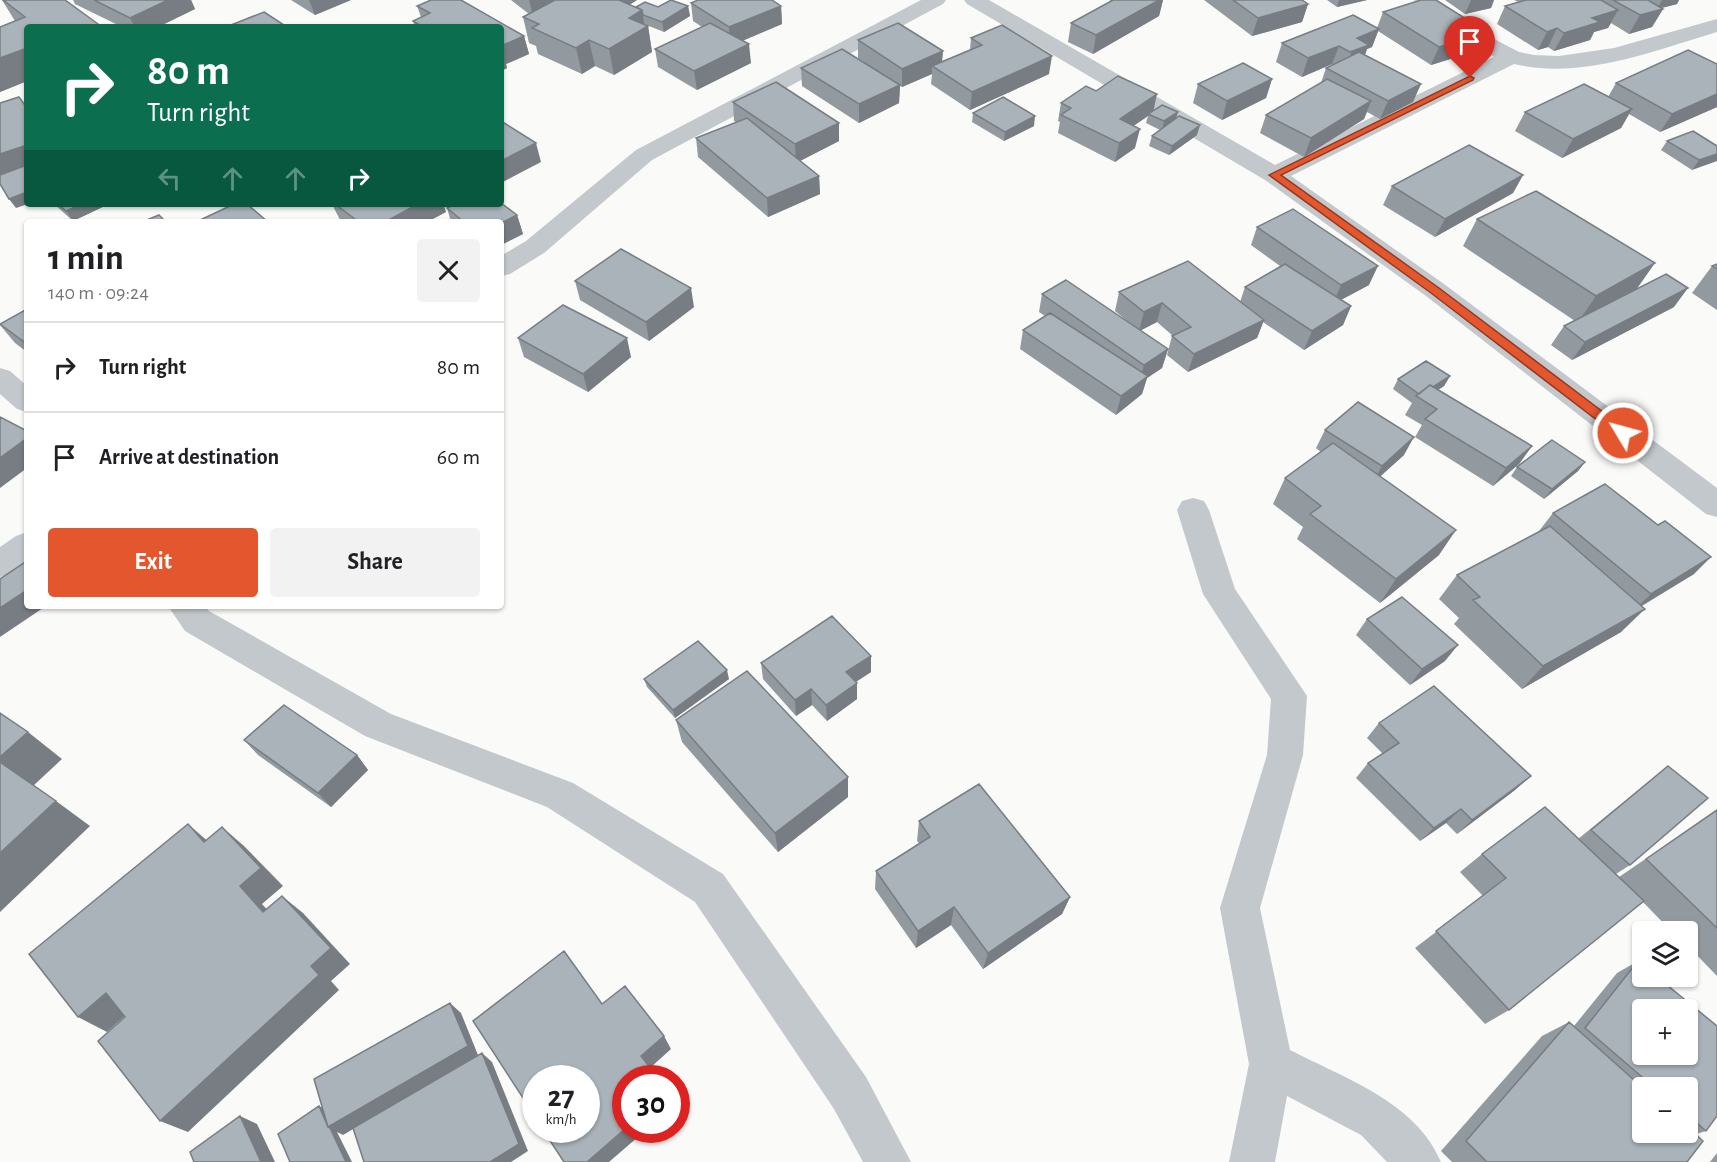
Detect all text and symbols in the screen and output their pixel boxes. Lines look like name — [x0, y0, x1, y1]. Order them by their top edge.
pin — [1444, 16, 1495, 78]
icon: arrive — [1453, 25, 1486, 58]
icon: right — [48, 48, 126, 126]
text: 80 m — [147, 50, 230, 92]
text: Turn right — [147, 99, 250, 126]
icon: left — [153, 162, 186, 195]
icon: ahead — [216, 162, 249, 195]
icon: ahead — [279, 162, 312, 195]
icon: right — [342, 162, 375, 195]
button: close — [417, 239, 480, 302]
text: 1 min — [48, 240, 124, 276]
text: 140 m · 09:24 — [48, 283, 149, 303]
icon: right — [48, 351, 81, 384]
text: Turn right — [99, 356, 186, 378]
text: 80 m — [437, 356, 480, 378]
position arrow — [1591, 401, 1655, 465]
icon: arrive — [48, 441, 81, 474]
text: Arrive at destination — [99, 446, 279, 468]
text: 60 m — [437, 446, 480, 468]
button: Exit — [48, 528, 258, 597]
button: Share — [270, 528, 480, 597]
map controls — [1632, 921, 1698, 1143]
button: layers — [1632, 921, 1698, 987]
button: + — [1632, 999, 1698, 1065]
speed limit sign: 30 — [612, 1065, 690, 1143]
button: − — [1632, 1077, 1698, 1143]
text: 27 — [547, 1082, 575, 1112]
text: km/h — [546, 1112, 576, 1127]

